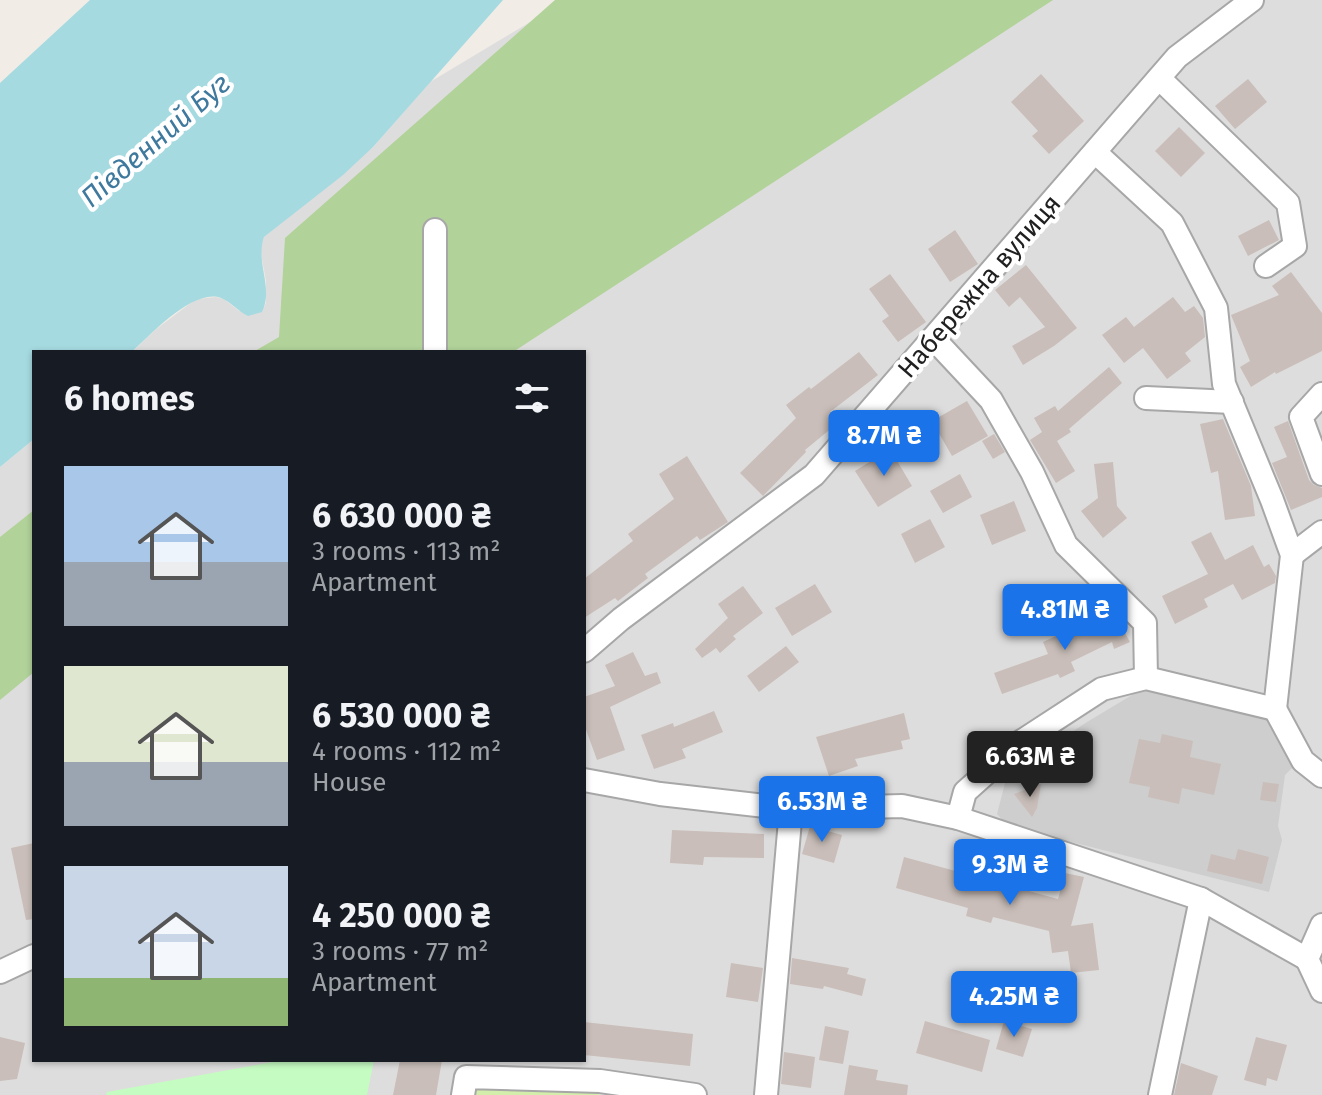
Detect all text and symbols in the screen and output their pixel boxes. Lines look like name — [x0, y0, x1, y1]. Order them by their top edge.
water label: Південний Буг — [74, 67, 237, 214]
street label: Набережна вулиця — [891, 188, 1067, 384]
icon: filters — [510, 376, 554, 420]
text: 6 homes — [64, 378, 195, 419]
pin: 8.7M ₴ — [819, 410, 949, 478]
text: 8.7M ₴ — [846, 420, 922, 451]
text: 6 630 000 ₴ — [312, 495, 491, 536]
icon: home — [128, 498, 224, 594]
text: 3 rooms · 113 m² — [312, 536, 501, 567]
text: Apartment — [312, 567, 437, 598]
pin: 4.81M ₴ — [991, 584, 1139, 652]
text: 4.81M ₴ — [1021, 594, 1109, 625]
text: 6 530 000 ₴ — [312, 695, 490, 736]
icon: home — [128, 698, 224, 794]
pin: 6.63M ₴ — [956, 731, 1104, 799]
text: 4 rooms · 112 m² — [312, 736, 501, 767]
text: 6.63M ₴ — [985, 741, 1075, 772]
text: House — [312, 767, 386, 798]
pin: 6.53M ₴ — [748, 776, 896, 844]
text: 6.53M ₴ — [777, 786, 867, 817]
pin: 9.3M ₴ — [945, 839, 1075, 907]
text: 9.3M ₴ — [972, 849, 1048, 880]
text: 4 250 000 ₴ — [312, 895, 490, 936]
icon: home — [128, 898, 224, 994]
text: 3 rooms · 77 m² — [312, 936, 488, 967]
text: Apartment — [312, 967, 437, 998]
pin: 4.25M ₴ — [940, 971, 1088, 1039]
text: 4.25M ₴ — [969, 981, 1059, 1012]

